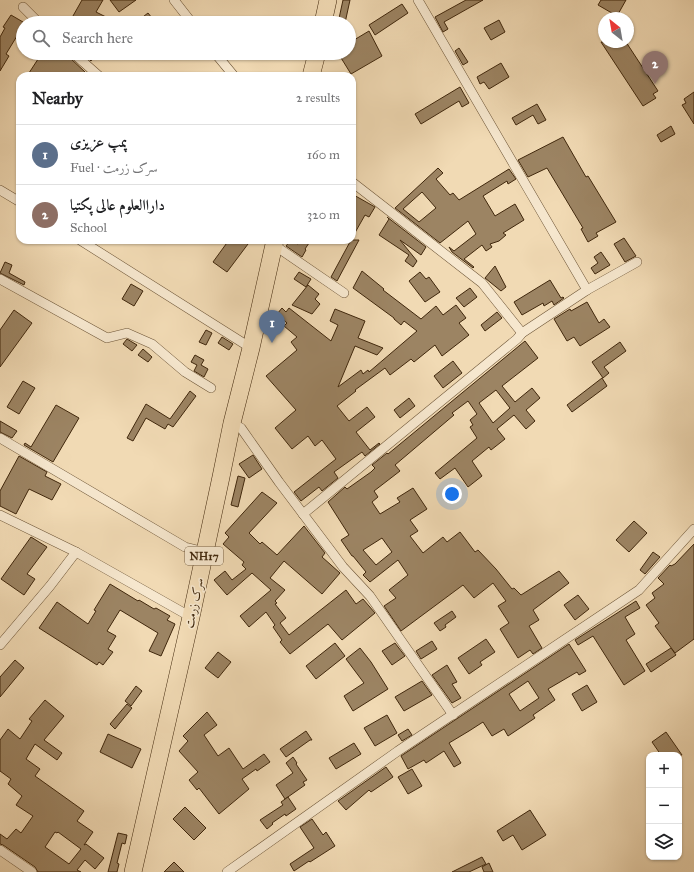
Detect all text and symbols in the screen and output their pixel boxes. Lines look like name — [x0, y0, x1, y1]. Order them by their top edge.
north arrow — [598, 12, 634, 48]
search box — [16, 16, 356, 60]
icon: search — [30, 27, 52, 49]
text: Search here — [62, 29, 133, 47]
pin: 2 — [642, 51, 668, 84]
text: Nearby — [32, 88, 83, 109]
text: 2 results — [296, 90, 340, 106]
text: پمپ عزیزی — [70, 133, 127, 151]
text: 1 — [42, 147, 48, 163]
text: 160 m — [307, 147, 340, 163]
text: Fuel · سرک زرمت — [70, 160, 158, 176]
text: داراالعلوم عالی پکتیا — [70, 196, 165, 214]
text: 2 — [42, 207, 48, 223]
text: 320 m — [307, 207, 340, 223]
text: School — [70, 220, 107, 236]
pin: 1 — [259, 310, 285, 343]
your location — [442, 484, 462, 504]
road number: NH17 — [185, 547, 223, 565]
street label: سرک زرمت — [182, 577, 207, 630]
map controls — [646, 752, 682, 860]
button: + — [646, 752, 682, 788]
button: − — [646, 788, 682, 824]
button: layers — [646, 824, 682, 860]

